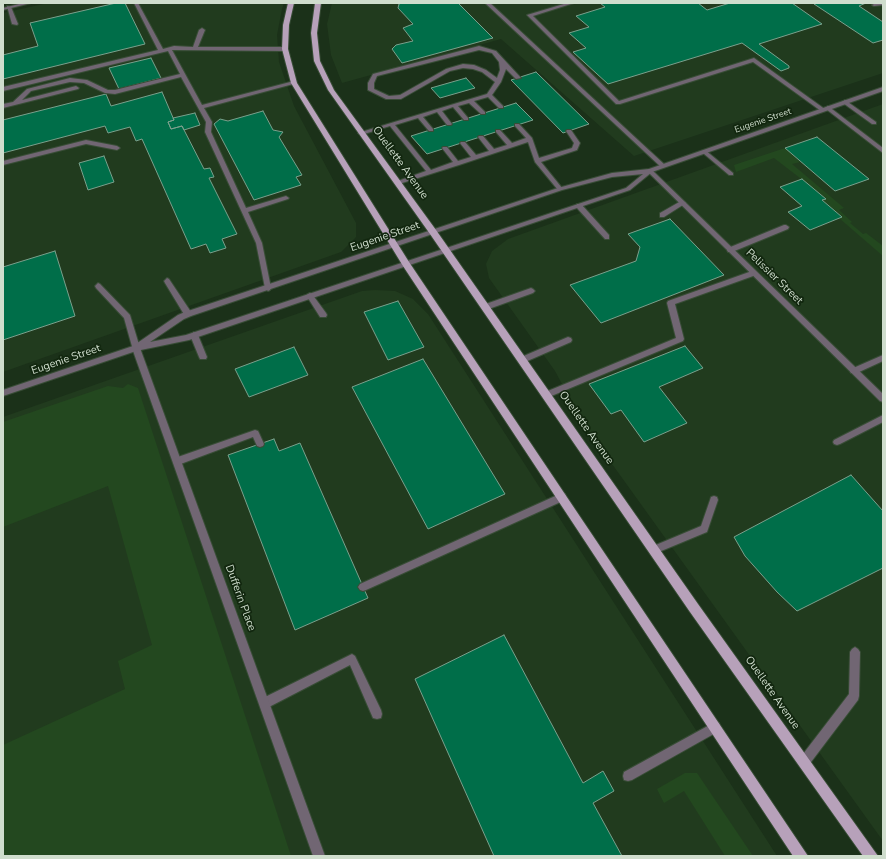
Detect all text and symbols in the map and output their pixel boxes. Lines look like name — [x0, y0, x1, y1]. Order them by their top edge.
street label: Eugenie Street — [733, 106, 793, 136]
street label: Ouellette Avenue — [369, 124, 431, 202]
street label: Eugenie Street — [349, 219, 421, 255]
street label: Pelissier Street — [743, 247, 805, 307]
street label: Eugenie Street — [30, 342, 102, 378]
street label: Ouellette Avenue — [556, 389, 616, 467]
street label: Dufferin Place — [222, 563, 258, 633]
street label: Ouellette Avenue — [742, 654, 802, 732]

